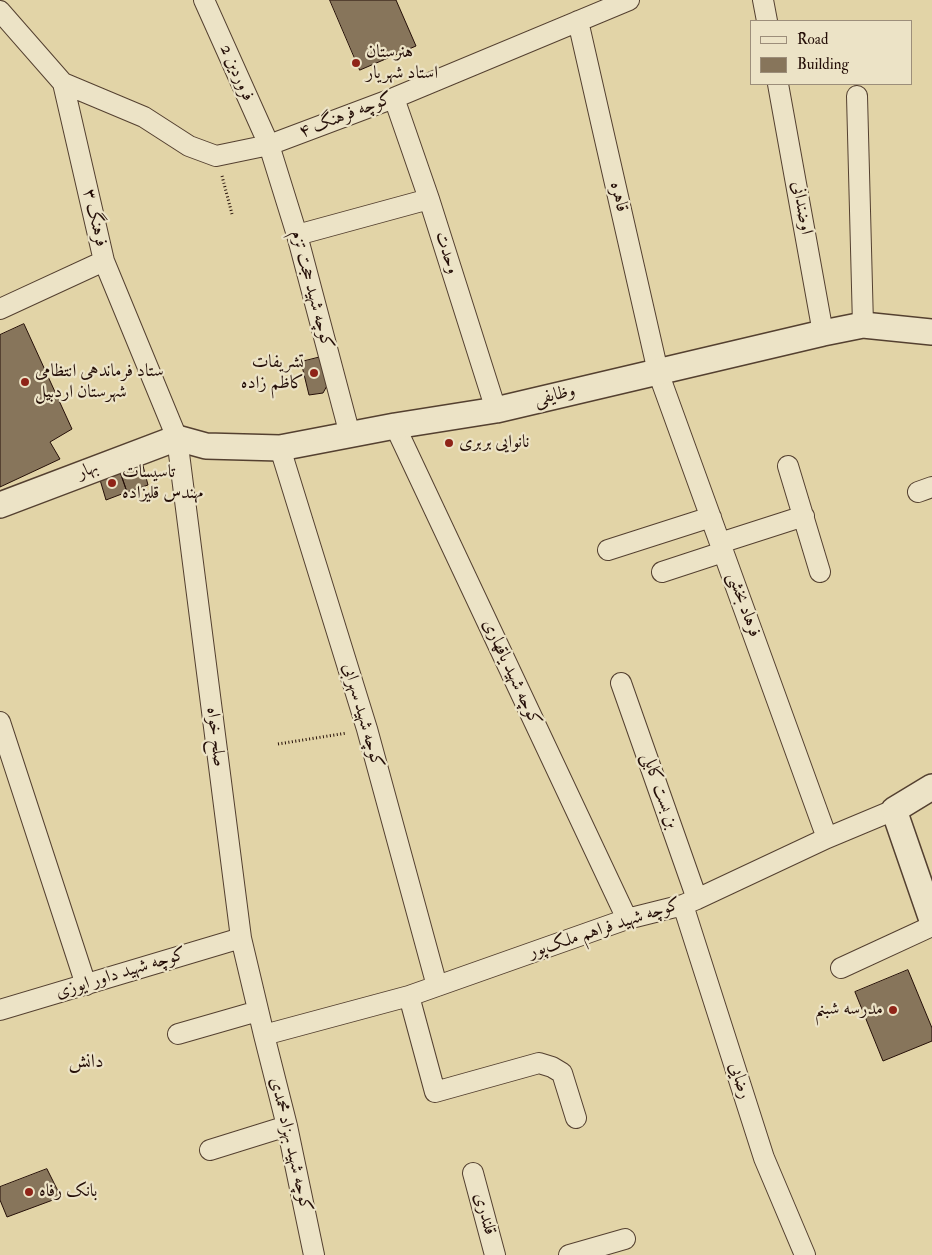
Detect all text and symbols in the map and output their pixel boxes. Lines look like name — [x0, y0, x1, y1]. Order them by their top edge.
legend — [750, 20, 912, 85]
text: Road — [797, 30, 828, 49]
street label: فروردین 2 — [214, 41, 258, 105]
place label: هنرستان استاد شهریار — [366, 42, 438, 84]
text: Building — [797, 55, 849, 74]
marker: هنرستان استاد شهریار — [350, 57, 362, 69]
street label: کوچه فرهنگ ۴ — [296, 88, 396, 144]
street label: قاهره — [604, 180, 632, 214]
street label: اوضندانی — [786, 180, 816, 236]
street label: فرهنگ ۳ — [77, 187, 111, 249]
street label: کوچه شهید حجت تزم — [285, 228, 337, 352]
street label: وحدت — [429, 229, 463, 277]
place label: تشریفات کاظم زاده — [241, 352, 304, 394]
place label: ستاد فرماندهی انتظامی شهرستان اردبیل — [35, 361, 164, 404]
marker: تشریفات کاظم زاده — [308, 367, 320, 379]
marker: ستاد فرماندهی انتظامی شهرستان اردبیل — [19, 376, 31, 388]
street label: وظایفی — [533, 381, 577, 411]
place label: نانوایی بربری — [459, 432, 529, 454]
marker: نانوایی بربری — [443, 437, 455, 449]
street label: بهار — [74, 457, 102, 485]
place label: تاسیسات مهندس قلیزاده — [122, 462, 203, 504]
marker: تاسیسات مهندس قلیزاده — [106, 477, 118, 489]
street label: فرهاد بخشی — [721, 570, 765, 640]
street label: کوچه شهید یاقهاری — [477, 616, 545, 730]
street label: کوچه شهید سهرابی — [337, 661, 387, 771]
street label: صلح خواه — [201, 706, 229, 768]
street label: بن بست کابلی — [636, 750, 682, 832]
street label: کوچه شهید فراهم ملک‌پور — [526, 894, 684, 964]
street label: کوچه شهید داور ایوزی — [53, 944, 189, 1004]
place label: مدرسه شبنم — [815, 999, 883, 1021]
marker: مدرسه شبنم — [887, 1004, 899, 1016]
district label: دانش — [68, 1052, 104, 1074]
street label: رضایی — [723, 1060, 755, 1102]
street label: کوچه شهید بهزاد محمدی — [264, 1076, 316, 1214]
place label: بانک رفاه — [39, 1181, 97, 1203]
marker: بانک رفاه — [23, 1186, 35, 1198]
street label: قلندری — [468, 1191, 500, 1237]

